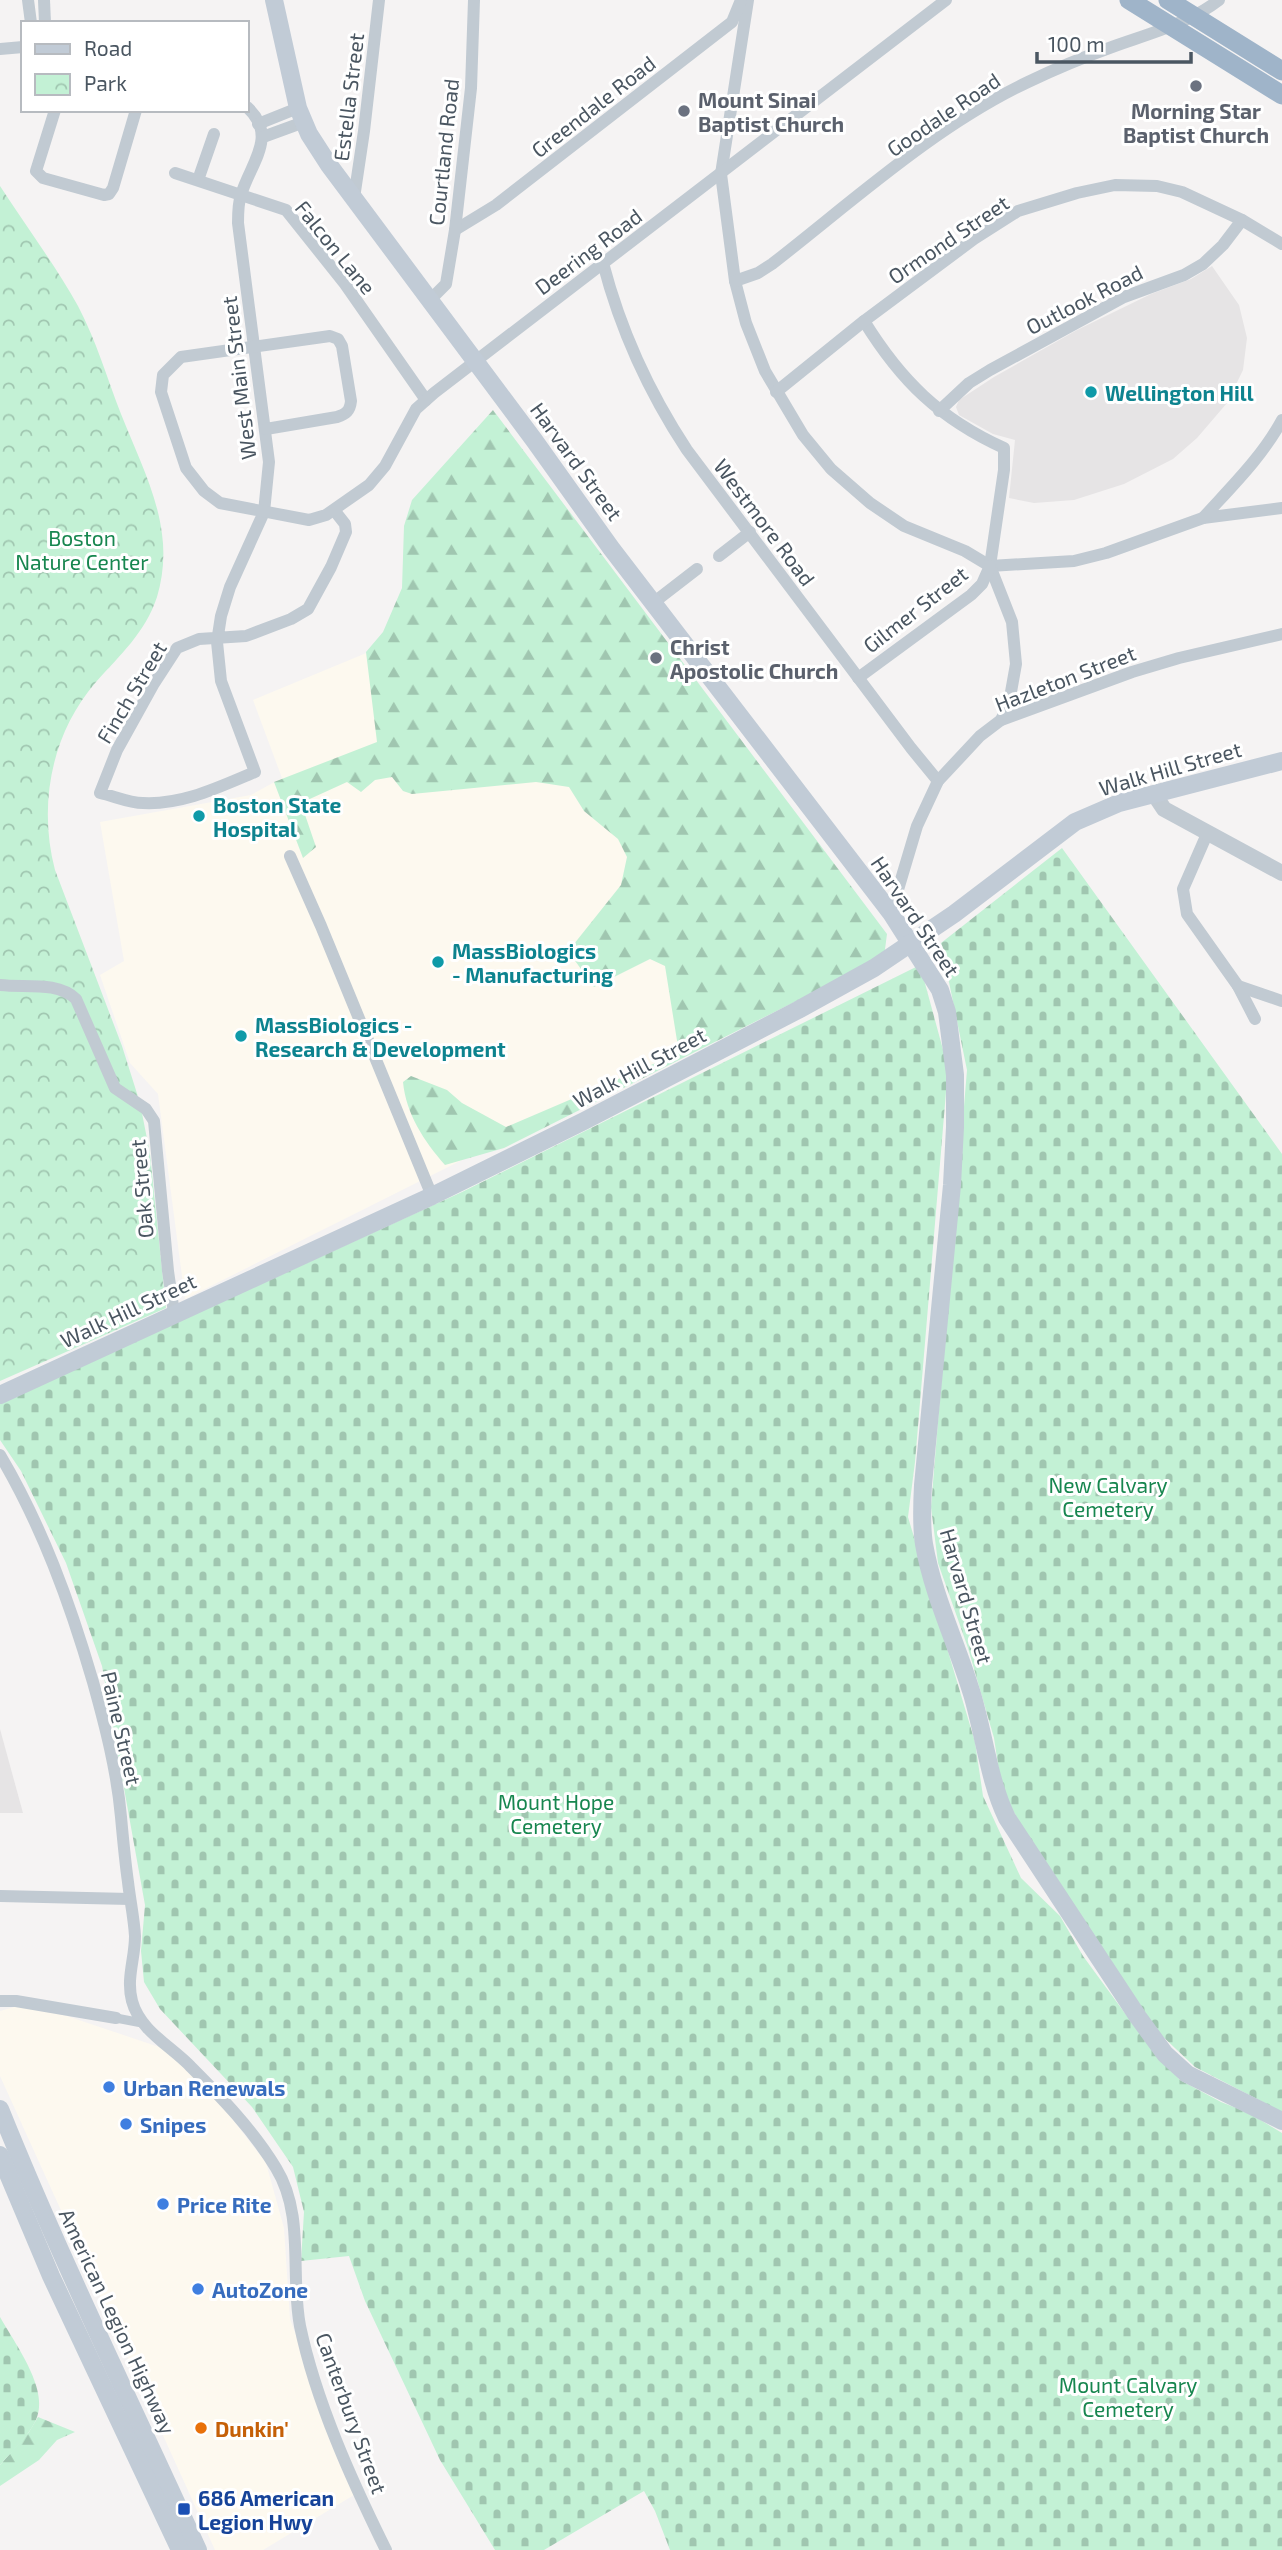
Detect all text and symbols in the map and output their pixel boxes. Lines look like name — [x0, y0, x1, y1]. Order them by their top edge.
legend — [21, 21, 248, 112]
scale bar — [1037, 21, 1191, 65]
text: 100 m — [1048, 31, 1105, 56]
street label: Estella Street — [328, 32, 368, 162]
text: Road — [84, 35, 132, 60]
street label: Greendale Road — [526, 50, 660, 162]
street label: Goodale Road — [882, 67, 1004, 161]
text: Park — [84, 70, 127, 95]
street label: Courtland Road — [423, 77, 463, 227]
marker: Morning Star Baptist Church — [1188, 78, 1204, 94]
place label: Mount Sinai Baptist Church — [698, 87, 844, 136]
place label: Morning Star Baptist Church — [1123, 98, 1269, 147]
marker: Mount Sinai Baptist Church — [676, 103, 692, 119]
street label: Ormond Street — [883, 189, 1013, 289]
street label: Falcon Lane — [291, 195, 381, 299]
street label: Deering Road — [530, 203, 646, 299]
street label: Outlook Road — [1021, 259, 1147, 339]
street label: West Main Street — [216, 295, 260, 461]
place label: Wellington Hill — [1105, 380, 1254, 405]
marker: Wellington Hill — [1083, 384, 1099, 400]
street label: Harvard Street — [526, 397, 628, 525]
street label: Westmore Road — [709, 454, 821, 590]
park label: Boston Nature Center — [15, 525, 149, 574]
street label: Gilmer Street — [858, 561, 972, 657]
place label: Christ Apostolic Church — [670, 634, 838, 683]
street label: Finch Street — [91, 637, 171, 747]
street label: Hazleton Street — [991, 640, 1139, 716]
marker: Christ Apostolic Church — [648, 650, 664, 666]
street label: Walk Hill Street — [1096, 736, 1244, 800]
place label: Boston State Hospital — [213, 792, 342, 841]
marker: Boston State Hospital — [191, 808, 207, 824]
street label: Harvard Street — [867, 851, 965, 981]
place label: MassBiologics - Manufacturing — [452, 938, 613, 987]
marker: MassBiologics - Manufacturing — [430, 954, 446, 970]
place label: MassBiologics - Research & Development — [255, 1012, 506, 1061]
street label: Walk Hill Street — [568, 1022, 710, 1112]
marker: MassBiologics - Research & Development — [233, 1028, 249, 1044]
street label: Oak Street — [124, 1139, 158, 1239]
street label: Walk Hill Street — [56, 1268, 200, 1352]
park label: New Calvary Cemetery — [1048, 1472, 1168, 1521]
street label: Harvard Street — [936, 1525, 998, 1667]
street label: Paine Street — [97, 1669, 147, 1787]
park label: Mount Hope Cemetery — [498, 1789, 614, 1838]
place label: Urban Renewals — [123, 2075, 285, 2100]
marker: Urban Renewals — [101, 2079, 117, 2095]
place label: Snipes — [140, 2112, 206, 2137]
marker: Snipes — [118, 2116, 134, 2132]
place label: Price Rite — [177, 2192, 272, 2217]
marker: Price Rite — [155, 2196, 171, 2212]
street label: American Legion Highway — [55, 2204, 181, 2438]
place label: AutoZone — [212, 2277, 308, 2302]
marker: AutoZone — [190, 2281, 206, 2297]
street label: Canterbury Street — [311, 2329, 393, 2497]
park label: Mount Calvary Cemetery — [1059, 2372, 1197, 2421]
place label: Dunkin' — [215, 2416, 289, 2441]
marker: Dunkin' — [193, 2420, 209, 2436]
place label: 686 American Legion Hwy — [198, 2485, 334, 2535]
marker: 686 American Legion Hwy — [176, 2501, 192, 2517]

